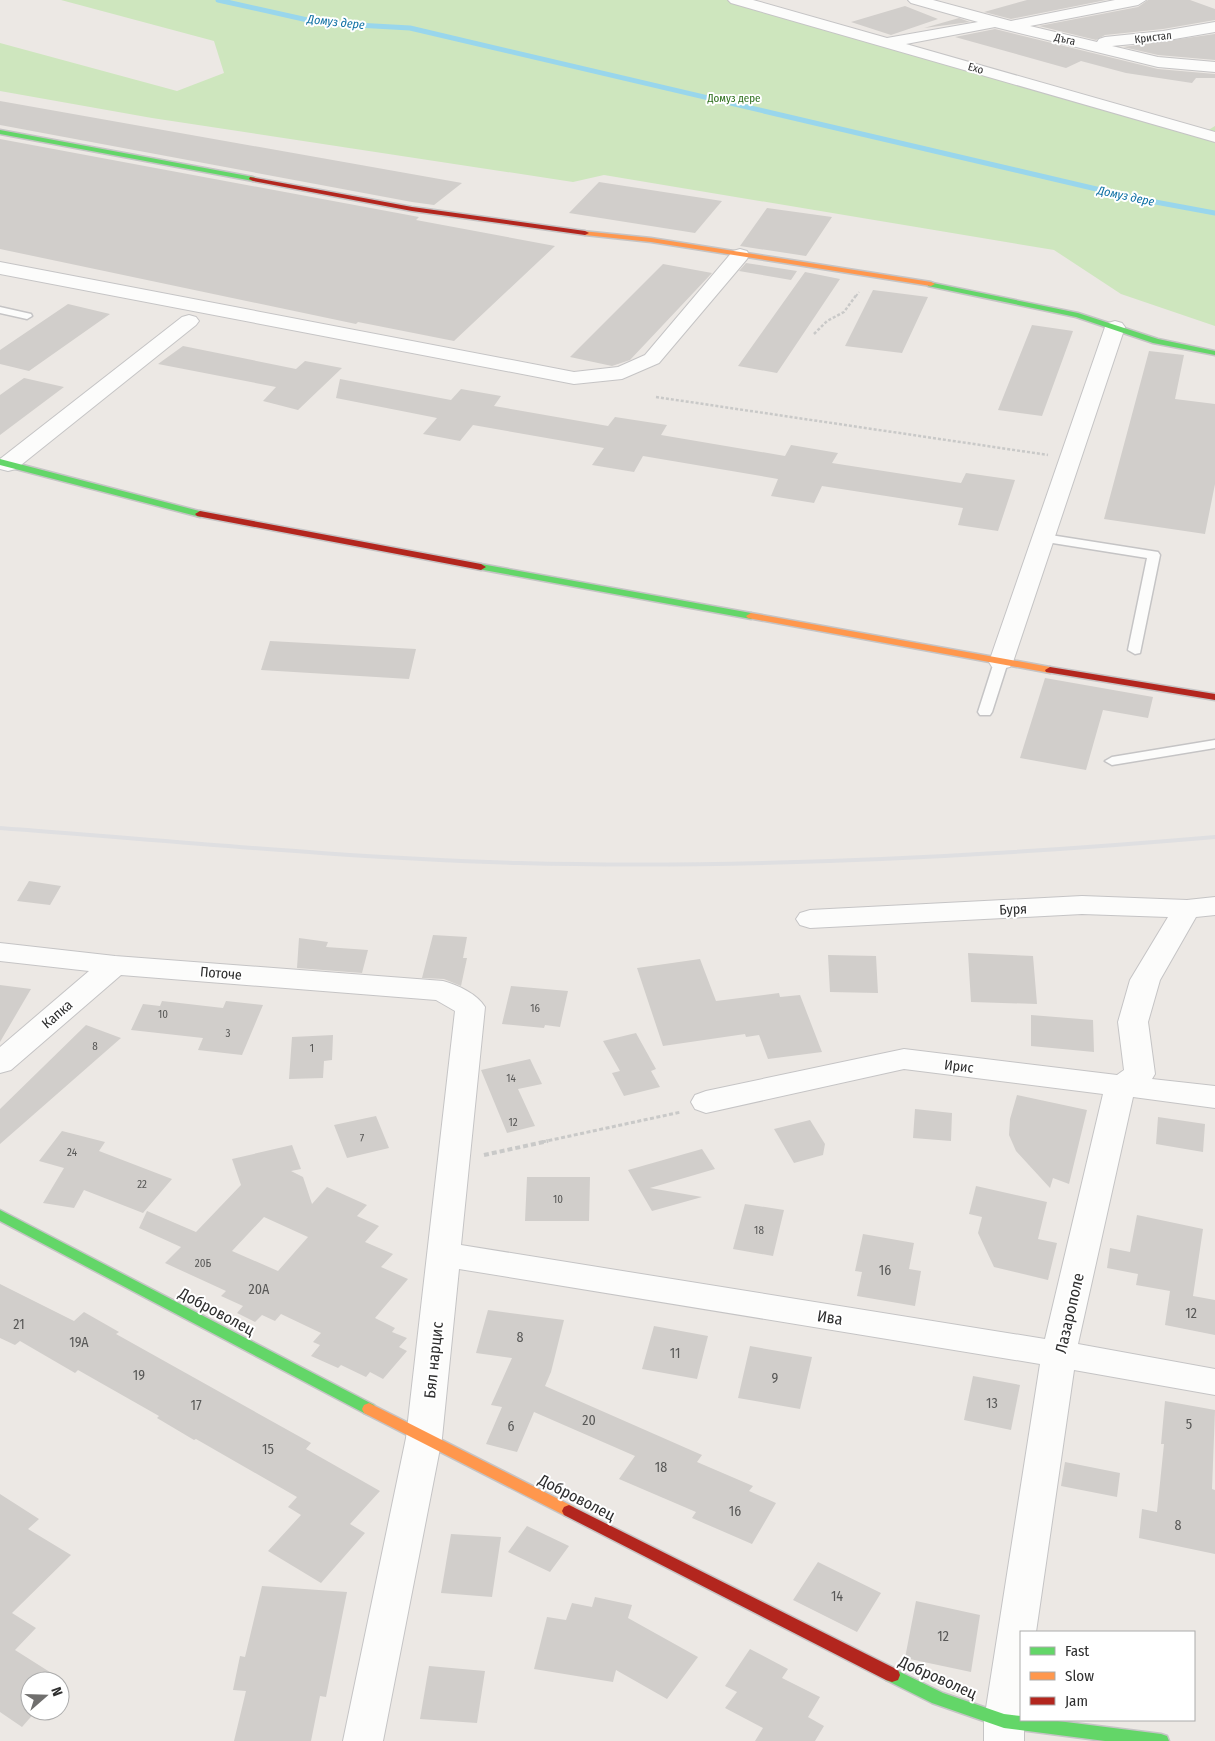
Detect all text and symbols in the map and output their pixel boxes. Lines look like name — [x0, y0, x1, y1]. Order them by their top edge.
water label: Домуз дере — [306, 12, 366, 32]
street label: Кристал — [1134, 29, 1172, 46]
street label: Дъга — [1052, 31, 1077, 48]
street label: Ехо — [967, 60, 985, 77]
park label: Домуз дере — [706, 92, 761, 105]
water label: Домуз дере — [1095, 183, 1156, 209]
street label: Буря — [999, 900, 1027, 919]
street label: Поточе — [199, 963, 243, 984]
street label: Капка — [39, 996, 76, 1032]
house number: 16 — [530, 1002, 540, 1015]
house number: 10 — [158, 1008, 168, 1021]
house number: 3 — [226, 1027, 231, 1040]
house number: 8 — [92, 1040, 98, 1053]
house number: 1 — [310, 1042, 314, 1055]
street label: Ирис — [943, 1056, 975, 1077]
house number: 14 — [506, 1072, 516, 1085]
house number: 12 — [508, 1116, 518, 1129]
house number: 7 — [360, 1132, 365, 1145]
house number: 24 — [67, 1146, 78, 1159]
house number: 22 — [137, 1178, 147, 1191]
house number: 10 — [553, 1193, 563, 1206]
house number: 18 — [754, 1224, 764, 1237]
house number: 20Б — [195, 1257, 211, 1270]
house number: 16 — [879, 1262, 891, 1279]
street label: Лазарополе — [1051, 1271, 1088, 1355]
house number: 20А — [249, 1281, 270, 1298]
street label: Доброволец — [175, 1283, 259, 1340]
house number: 12 — [1185, 1305, 1197, 1322]
street label: Ива — [816, 1306, 844, 1329]
house number: 21 — [13, 1316, 25, 1333]
street label: Бял нарцис — [420, 1321, 447, 1399]
house number: 8 — [517, 1329, 524, 1346]
house number: 19А — [69, 1334, 89, 1351]
house number: 11 — [670, 1345, 680, 1362]
house number: 19 — [133, 1367, 145, 1384]
house number: 9 — [772, 1370, 779, 1387]
house number: 13 — [986, 1395, 998, 1412]
house number: 17 — [190, 1397, 202, 1414]
house number: 20 — [582, 1412, 596, 1429]
house number: 5 — [1186, 1416, 1192, 1433]
house number: 6 — [508, 1418, 515, 1435]
house number: 15 — [262, 1441, 274, 1458]
house number: 18 — [655, 1459, 667, 1476]
street label: Доброволец — [534, 1470, 619, 1525]
house number: 16 — [729, 1503, 741, 1520]
house number: 8 — [1175, 1517, 1182, 1534]
house number: 14 — [831, 1588, 843, 1605]
house number: 12 — [937, 1628, 949, 1645]
legend — [1020, 1631, 1195, 1721]
text: Fast — [1065, 1642, 1089, 1660]
street label: Доброволец — [895, 1651, 980, 1703]
text: Slow — [1065, 1667, 1094, 1685]
north arrow — [20, 1671, 70, 1721]
text: N — [47, 1685, 66, 1699]
text: Jam — [1065, 1692, 1088, 1710]

